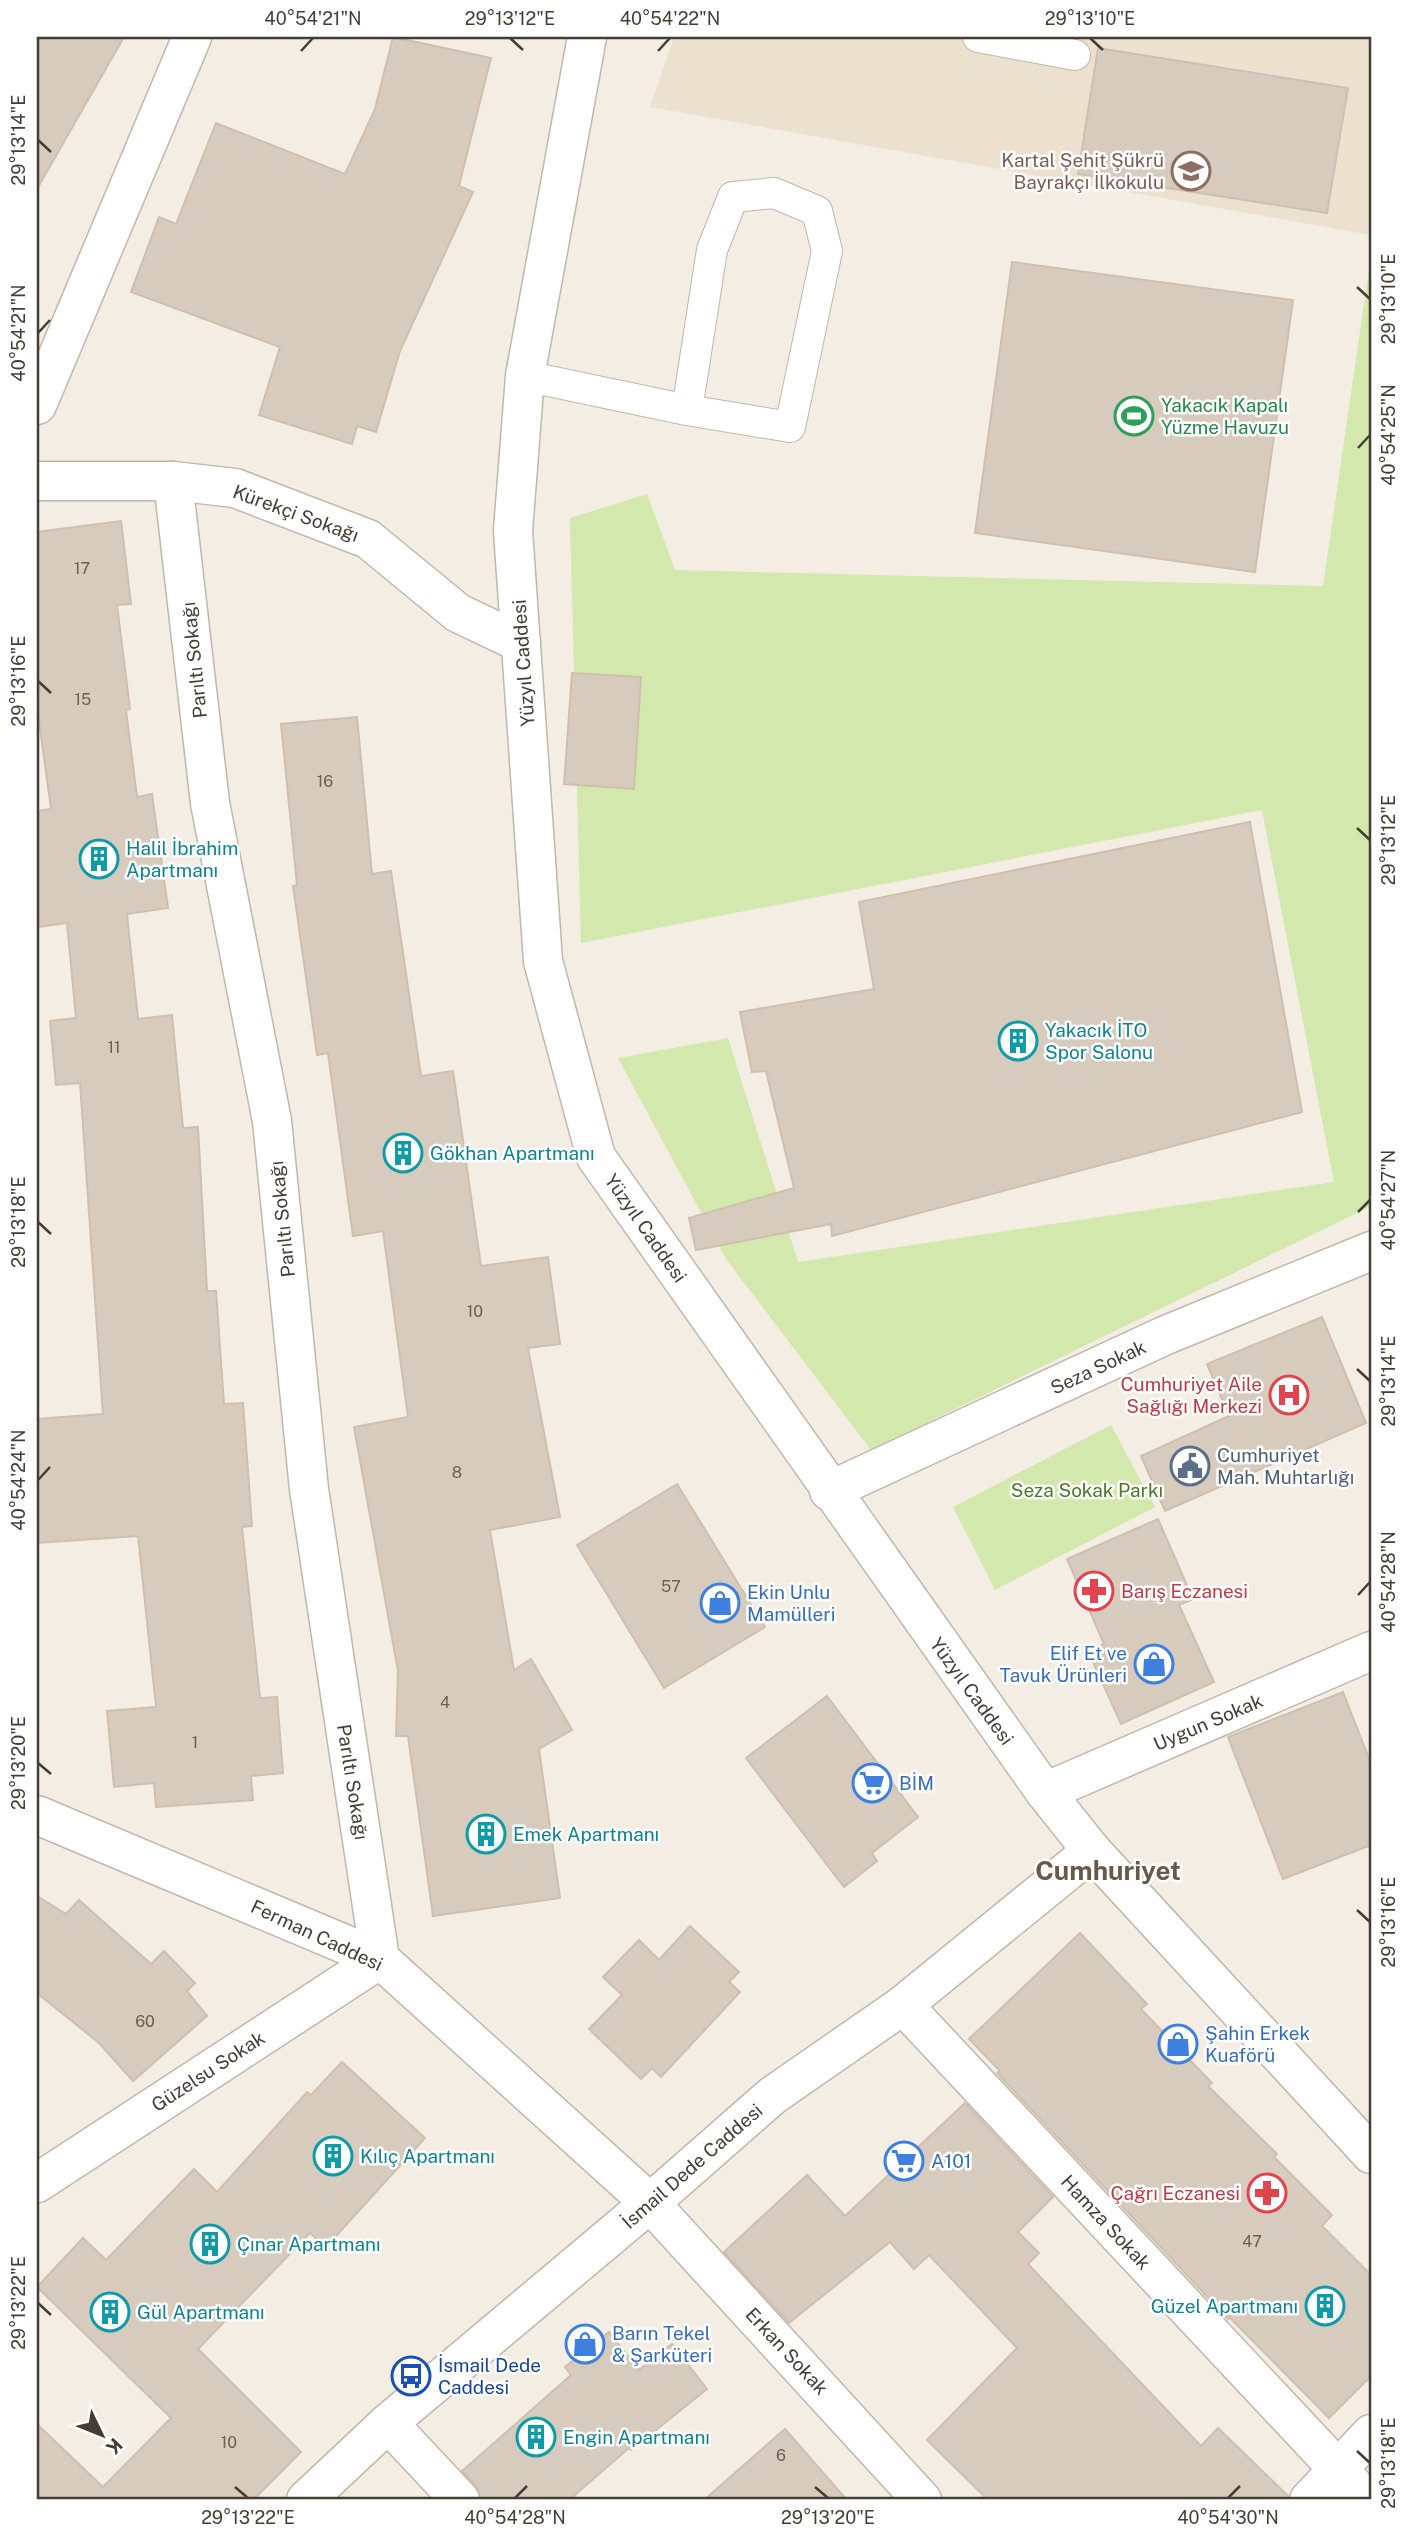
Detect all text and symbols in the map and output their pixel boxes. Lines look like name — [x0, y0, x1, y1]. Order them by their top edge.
text: 40°54'21"N — [264, 8, 362, 29]
text: 29°13'12"E — [465, 8, 555, 29]
text: 40°54'22"N — [620, 8, 720, 29]
text: 29°13'10"E — [1045, 8, 1135, 29]
text: 29°13'14"E — [8, 95, 29, 185]
place label: Kartal Şehit Şükrü Bayrakçı İlkokulu — [1001, 149, 1164, 193]
school or university icon: Kartal Şehit Şükrü Bayrakçı İlkokulu — [1170, 150, 1212, 192]
text: 29°13'10"E — [1378, 254, 1399, 344]
text: 40°54'21"N — [8, 284, 29, 382]
text: 40°54'25"N — [1378, 384, 1399, 486]
place label: Yakacık Kapalı Yüzme Havuzu — [1161, 394, 1289, 438]
sports icon: Yakacık Kapalı Yüzme Havuzu — [1113, 395, 1155, 437]
street label: Kürekçi Sokağı — [230, 480, 362, 546]
house number: 17 — [74, 559, 90, 578]
street label: Yüzyıl Caddesi — [508, 599, 538, 727]
street label: Parıltı Sokağı — [177, 601, 211, 719]
text: 29°13'16"E — [8, 636, 29, 726]
house number: 15 — [75, 690, 91, 709]
house number: 16 — [317, 772, 333, 791]
text: 29°13'12"E — [1378, 795, 1399, 885]
place label: Halil İbrahim Apartmanı — [126, 837, 238, 881]
building icon: Halil İbrahim Apartmanı — [78, 838, 120, 880]
place label: Yakacık İTO Spor Salonu — [1045, 1019, 1153, 1063]
building icon: Yakacık İTO Spor Salonu — [997, 1020, 1039, 1062]
house number: 11 — [107, 1038, 121, 1057]
building icon: Gökhan Apartmanı — [382, 1132, 424, 1174]
place label: Gökhan Apartmanı — [430, 1142, 595, 1164]
text: 40°54'27"N — [1378, 1150, 1399, 1250]
street label: Parıltı Sokağı — [265, 1160, 299, 1278]
street label: Yüzyıl Caddesi — [601, 1170, 691, 1286]
text: 29°13'18"E — [8, 1176, 29, 1268]
house number: 10 — [467, 1302, 483, 1321]
street label: Seza Sokak — [1047, 1335, 1149, 1399]
text: 29°13'14"E — [1378, 1336, 1399, 1426]
place label: Cumhuriyet Aile Sağlığı Merkezi — [1120, 1373, 1262, 1417]
hospital icon: Cumhuriyet Aile Sağlığı Merkezi — [1268, 1374, 1310, 1416]
text: 40°54'24"N — [8, 1429, 29, 1531]
place label: Cumhuriyet Mah. Muhtarlığı — [1217, 1444, 1354, 1488]
public building icon: Cumhuriyet Mah. Muhtarlığı — [1169, 1445, 1211, 1487]
house number: 8 — [452, 1463, 462, 1482]
park label: Seza Sokak Parkı — [1011, 1479, 1163, 1501]
text: 40°54'28"N — [1378, 1531, 1399, 1633]
pharmacy icon: Barış Eczanesi — [1073, 1570, 1115, 1612]
house number: 57 — [661, 1577, 681, 1596]
place label: Barış Eczanesi — [1121, 1580, 1248, 1602]
place label: Ekin Unlu Mamülleri — [747, 1581, 836, 1625]
shop icon: Ekin Unlu Mamülleri — [699, 1582, 741, 1624]
street label: Yüzyıl Caddesi — [926, 1633, 1018, 1749]
place label: Elif Et ve Tavuk Ürünleri — [1000, 1642, 1127, 1686]
shop icon: Elif Et ve Tavuk Ürünleri — [1133, 1643, 1175, 1685]
street label: Uygun Sokak — [1150, 1689, 1266, 1755]
house number: 4 — [440, 1693, 450, 1712]
text: 29°13'20"E — [8, 1716, 29, 1810]
street label: Parıltı Sokağı — [333, 1722, 373, 1842]
house number: 1 — [192, 1733, 198, 1752]
supermarket icon: BİM — [851, 1762, 893, 1804]
place label: BİM — [899, 1772, 934, 1794]
building icon: Emek Apartmanı — [465, 1813, 507, 1855]
place label: Emek Apartmanı — [513, 1823, 659, 1845]
district label: Cumhuriyet — [1035, 1855, 1181, 1886]
text: 29°13'16"E — [1378, 1877, 1399, 1967]
street label: Ferman Caddesi — [248, 1895, 386, 1975]
house number: 60 — [135, 2012, 155, 2031]
place label: Şahin Erkek Kuaförü — [1205, 2022, 1310, 2066]
shop icon: Şahin Erkek Kuaförü — [1157, 2023, 1199, 2065]
street label: Güzelsu Sokak — [147, 2026, 269, 2116]
street label: İsmail Dede Caddesi — [617, 2099, 767, 2233]
building icon: Kılıç Apartmanı — [312, 2135, 354, 2177]
supermarket icon: A101 — [883, 2140, 925, 2182]
place label: Kılıç Apartmanı — [360, 2145, 495, 2167]
place label: A101 — [931, 2150, 972, 2172]
street label: Hamza Sokak — [1057, 2170, 1155, 2274]
pharmacy icon: Çağrı Eczanesi — [1246, 2172, 1288, 2214]
place label: Çağrı Eczanesi — [1111, 2182, 1240, 2204]
building icon: Çınar Apartmanı — [189, 2223, 231, 2265]
house number: 47 — [1242, 2232, 1262, 2251]
place label: Çınar Apartmanı — [237, 2233, 381, 2255]
text: 29°13'22"E — [8, 2256, 29, 2350]
building icon: Güzel Apartmanı — [1304, 2285, 1346, 2327]
building icon: Gül Apartmanı — [89, 2291, 131, 2333]
place label: Güzel Apartmanı — [1151, 2295, 1298, 2317]
place label: Gül Apartmanı — [137, 2301, 265, 2323]
street label: Erkan Sokak — [741, 2303, 833, 2399]
place label: Barın Tekel & Şarküteri — [612, 2322, 712, 2366]
shop icon: Barın Tekel & Şarküteri — [564, 2323, 606, 2365]
place label: İsmai̇l Dede Caddesi̇ — [438, 2354, 541, 2398]
bus stop icon: İsmai̇l Dede Caddesi̇ — [390, 2355, 432, 2397]
north arrow — [66, 2400, 136, 2470]
building icon: Engin Apartmanı — [515, 2416, 557, 2458]
text: 29°13'18"E — [1378, 2417, 1399, 2509]
place label: Engin Apartmanı — [563, 2426, 710, 2448]
house number: 10 — [221, 2433, 237, 2452]
text: K — [101, 2434, 127, 2459]
house number: 6 — [776, 2446, 786, 2465]
text: 29°13'22"E — [201, 2507, 295, 2528]
text: 40°54'28"N — [464, 2507, 566, 2528]
text: 29°13'20"E — [781, 2507, 875, 2528]
text: 40°54'30"N — [1177, 2507, 1279, 2528]

